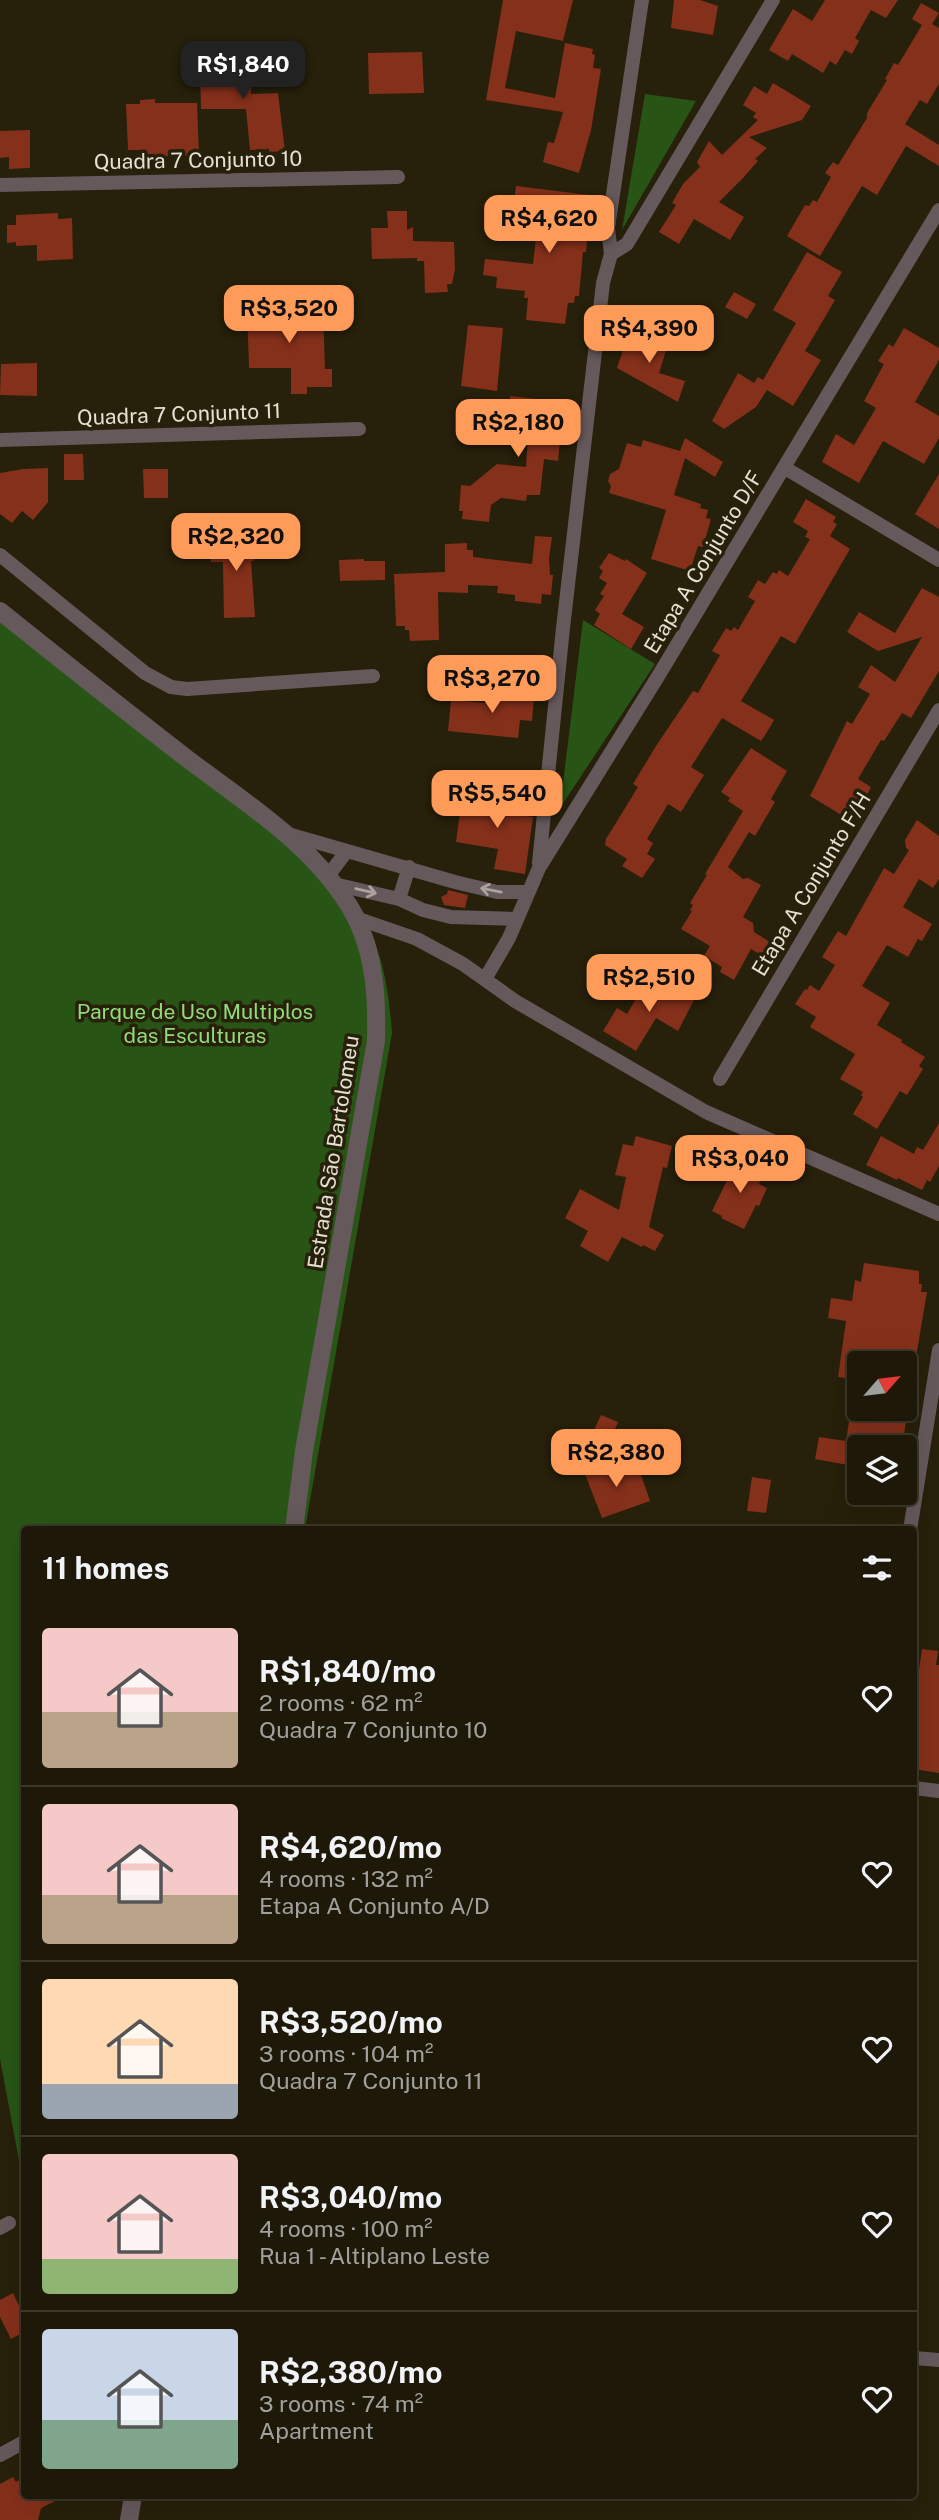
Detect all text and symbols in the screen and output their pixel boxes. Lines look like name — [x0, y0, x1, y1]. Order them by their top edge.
pin: R$1,840 — [178, 42, 308, 101]
text: R$1,840 — [196, 50, 290, 77]
street label: Quadra 7 Conjunto 10 — [94, 146, 302, 174]
pin: R$4,620 — [484, 196, 614, 255]
text: R$4,620 — [500, 204, 598, 231]
pin: R$3,520 — [224, 286, 354, 345]
text: R$3,520 — [240, 294, 338, 321]
pin: R$4,390 — [584, 306, 714, 365]
text: R$4,390 — [600, 314, 698, 341]
street label: Quadra 7 Conjunto 11 — [77, 398, 281, 430]
pin: R$2,180 — [453, 400, 583, 459]
text: R$2,180 — [472, 408, 564, 435]
street label: Etapa A Conjunto D/F — [639, 466, 767, 658]
pin: R$2,320 — [171, 514, 301, 573]
text: R$2,320 — [187, 522, 285, 549]
pin: R$3,270 — [427, 656, 557, 715]
text: R$3,270 — [443, 664, 541, 691]
pin: R$5,540 — [432, 770, 562, 830]
text: R$5,540 — [448, 779, 547, 806]
street label: Etapa A Conjunto F/H — [746, 788, 876, 980]
one-way arrow — [480, 882, 503, 896]
one-way arrow — [355, 885, 377, 898]
pin: R$2,510 — [584, 954, 714, 1014]
text: R$2,510 — [603, 963, 695, 990]
park label: Parque de Uso Multiplos das Esculturas — [77, 999, 313, 1048]
street label: Estrada São Bartolomeu — [302, 1034, 364, 1270]
pin: R$3,040 — [675, 1136, 805, 1195]
text: R$3,040 — [691, 1144, 789, 1171]
north arrow — [847, 1351, 917, 1421]
map controls — [847, 1351, 917, 1505]
pin: R$2,380 — [551, 1430, 681, 1489]
button: layers — [847, 1435, 917, 1505]
text: R$2,380 — [567, 1438, 665, 1465]
icon: filters — [858, 1549, 896, 1587]
text: 11 homes — [42, 1550, 169, 1586]
text: R$1,840/mo — [259, 1653, 436, 1689]
icon: home — [98, 1656, 182, 1740]
icon: heart — [858, 1679, 896, 1717]
text: 2 rooms · 62 m² — [259, 1689, 423, 1716]
text: Quadra 7 Conjunto 10 — [259, 1716, 487, 1743]
text: R$4,620/mo — [259, 1829, 442, 1865]
icon: home — [98, 1832, 182, 1916]
icon: heart — [858, 1855, 896, 1893]
text: 4 rooms · 132 m² — [259, 1865, 433, 1892]
text: Etapa A Conjunto A/D — [259, 1892, 490, 1919]
text: R$3,520/mo — [259, 2004, 443, 2040]
icon: home — [98, 2007, 182, 2091]
icon: heart — [858, 2030, 896, 2068]
text: 3 rooms · 104 m² — [259, 2040, 433, 2067]
text: Quadra 7 Conjunto 11 — [259, 2067, 483, 2094]
text: R$3,040/mo — [259, 2179, 442, 2215]
icon: home — [98, 2182, 182, 2266]
icon: heart — [858, 2205, 896, 2243]
text: 4 rooms · 100 m² — [259, 2215, 433, 2242]
text: Rua 1 - Altiplano Leste — [259, 2242, 490, 2269]
text: R$2,380/mo — [259, 2354, 442, 2390]
icon: home — [98, 2357, 182, 2441]
icon: heart — [858, 2380, 896, 2418]
text: 3 rooms · 74 m² — [259, 2390, 423, 2417]
text: Apartment — [259, 2417, 374, 2444]

